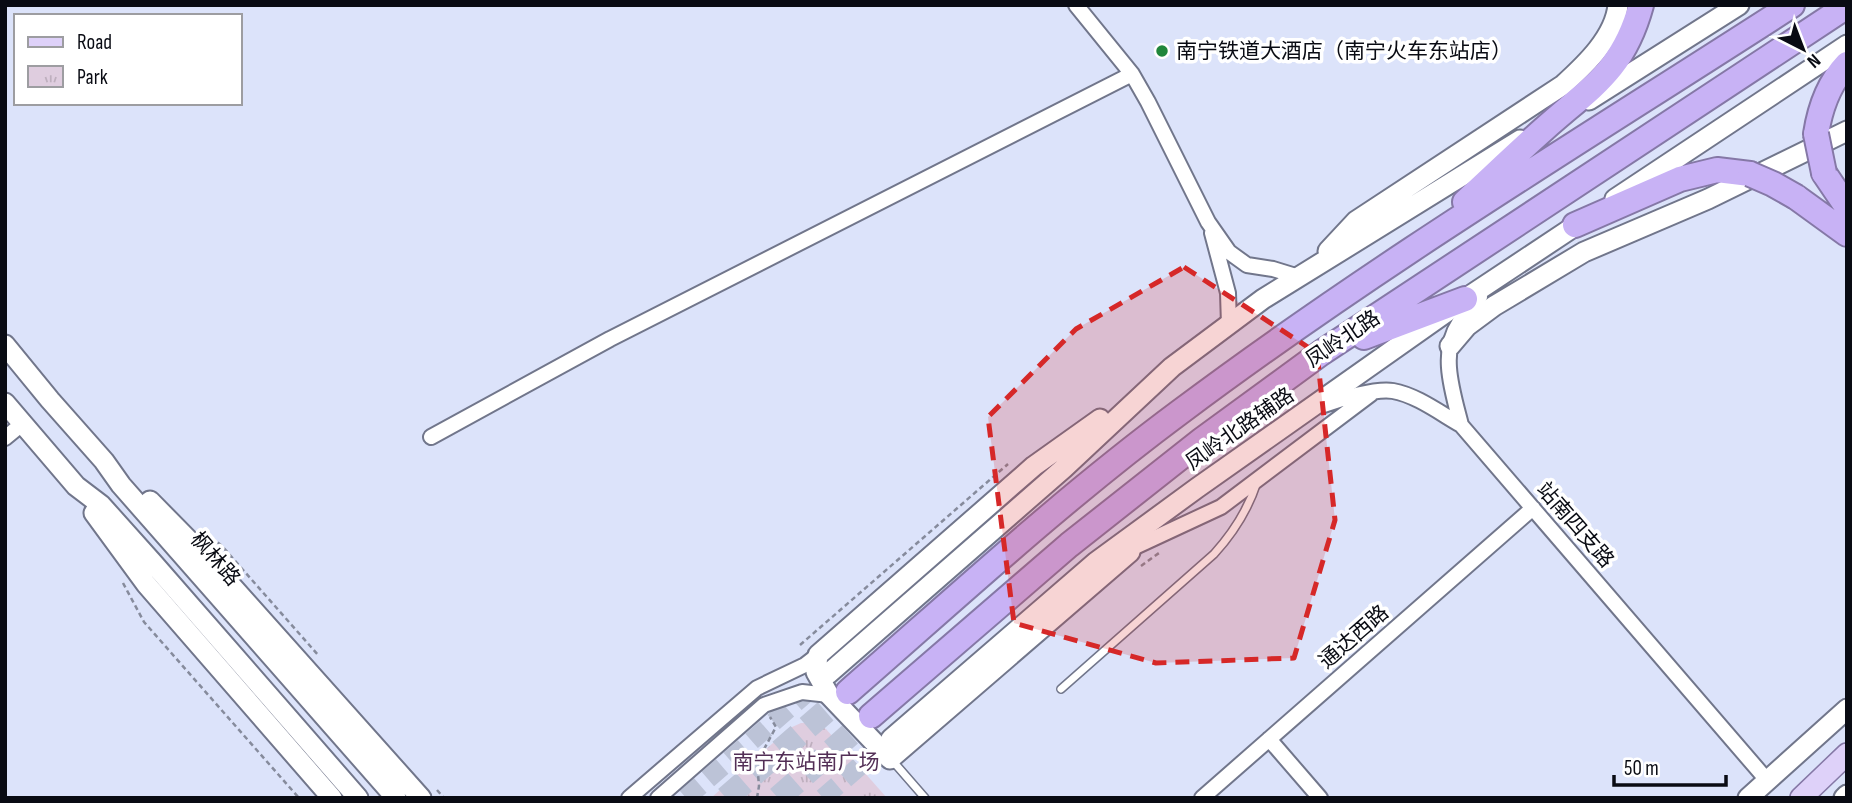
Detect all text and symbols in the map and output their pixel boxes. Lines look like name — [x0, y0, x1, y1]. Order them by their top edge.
legend — [14, 14, 242, 105]
north arrow — [1768, 14, 1838, 84]
text: Road — [77, 30, 112, 55]
place label: 南宁铁道大酒店（南宁火车东站店） — [1176, 39, 1512, 64]
marker: 南宁铁道大酒店（南宁火车东站店） — [1154, 43, 1170, 59]
text: N — [1802, 49, 1825, 72]
text: Park — [77, 65, 108, 90]
street label: 凤岭北路 — [1301, 305, 1385, 373]
street label: 凤岭北路辅路 — [1181, 383, 1299, 475]
street label: 站南四支路 — [1531, 477, 1619, 573]
street label: 枫林路 — [185, 527, 245, 591]
street label: 通达西路 — [1314, 600, 1394, 674]
scale bar — [1614, 744, 1726, 788]
park label: 南宁东站南广场 — [733, 750, 880, 775]
text: 50 m — [1624, 756, 1659, 781]

